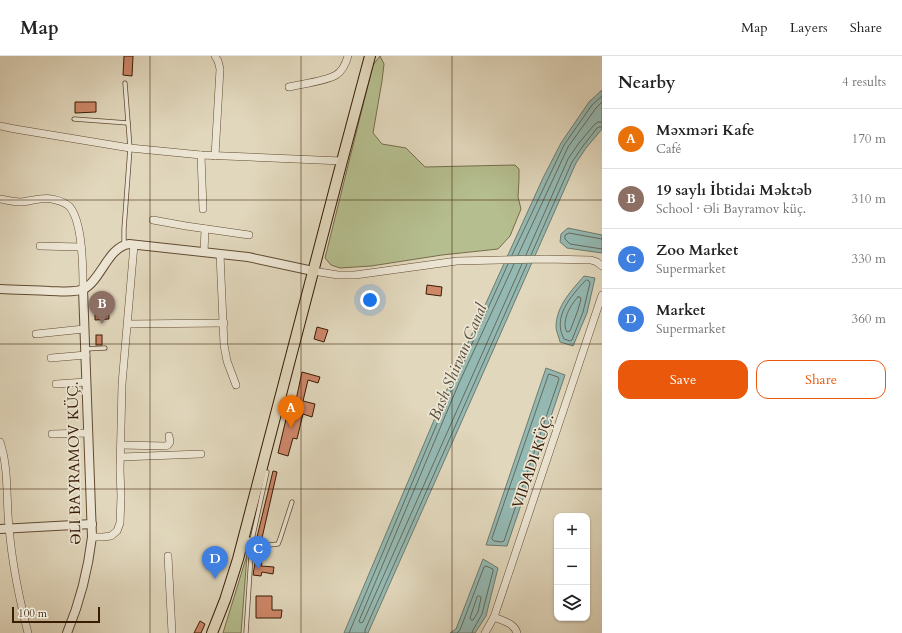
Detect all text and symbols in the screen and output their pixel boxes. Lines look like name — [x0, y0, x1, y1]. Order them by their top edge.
text: Map — [20, 15, 59, 41]
text: Map — [741, 18, 768, 37]
text: Layers — [790, 18, 828, 37]
text: Share — [850, 18, 882, 37]
text: Nearby — [618, 71, 675, 94]
text: 4 results — [842, 73, 886, 91]
text: Məxməri Kafe — [656, 120, 754, 140]
text: A — [626, 130, 636, 148]
text: 170 m — [852, 130, 886, 148]
text: Café — [656, 140, 681, 158]
text: 19 saylı İbtidai Məktəb — [656, 180, 812, 200]
text: B — [626, 190, 636, 208]
text: 310 m — [852, 190, 886, 208]
text: School · Əli Bayramov küç. — [656, 200, 806, 218]
text: Zoo Market — [656, 240, 738, 260]
text: C — [626, 250, 636, 268]
text: 330 m — [852, 250, 886, 268]
text: Supermarket — [656, 260, 726, 278]
your location — [360, 290, 380, 310]
pin: B — [89, 291, 115, 324]
water label: Bash Shirvan Canal — [423, 300, 493, 424]
text: Market — [656, 300, 705, 320]
text: D — [625, 310, 637, 328]
text: 360 m — [852, 310, 886, 328]
text: Supermarket — [656, 320, 726, 338]
button: Save — [618, 360, 748, 399]
button: Share — [756, 360, 886, 399]
street label: ƏLI BAYRAMOV KÜÇ. — [63, 381, 85, 545]
pin: A — [278, 395, 304, 428]
street label: VIDADI KÜÇ. — [507, 411, 559, 511]
map controls — [554, 513, 590, 621]
button: + — [554, 513, 590, 549]
pin: C — [245, 536, 271, 569]
pin: D — [202, 546, 228, 579]
button: − — [554, 549, 590, 585]
button: layers — [554, 585, 590, 621]
scale bar — [12, 605, 100, 624]
text: 100 m — [18, 606, 47, 621]

